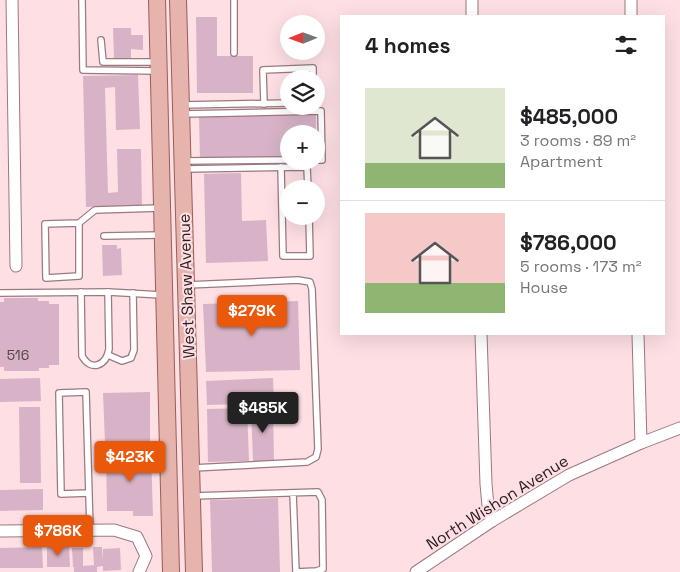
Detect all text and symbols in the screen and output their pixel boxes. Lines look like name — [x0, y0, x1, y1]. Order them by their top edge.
north arrow — [280, 15, 325, 60]
map controls — [280, 15, 325, 225]
icon: filters — [612, 31, 640, 59]
text: 4 homes — [365, 32, 451, 59]
button: layers — [280, 70, 325, 115]
text: $485,000 — [520, 103, 618, 130]
icon: home — [405, 108, 465, 168]
button: + — [280, 125, 325, 170]
text: 3 rooms · 89 m² — [520, 130, 636, 151]
text: Apartment — [520, 151, 603, 172]
button: − — [280, 180, 325, 225]
street label: West Shaw Avenue — [173, 213, 200, 359]
text: $786,000 — [520, 229, 617, 256]
icon: home — [405, 233, 465, 293]
text: 5 rooms · 173 m² — [520, 256, 642, 277]
text: House — [520, 277, 568, 298]
pin: $279K — [217, 294, 287, 337]
text: $279K — [228, 300, 276, 321]
house number: 516 — [7, 346, 29, 364]
pin: $485K — [228, 392, 298, 434]
text: $485K — [238, 397, 288, 418]
pin: $423K — [95, 440, 165, 483]
text: $423K — [105, 446, 155, 467]
street label: North Wishon Avenue — [422, 450, 572, 555]
pin: $786K — [23, 514, 93, 557]
text: $786K — [34, 520, 82, 541]

